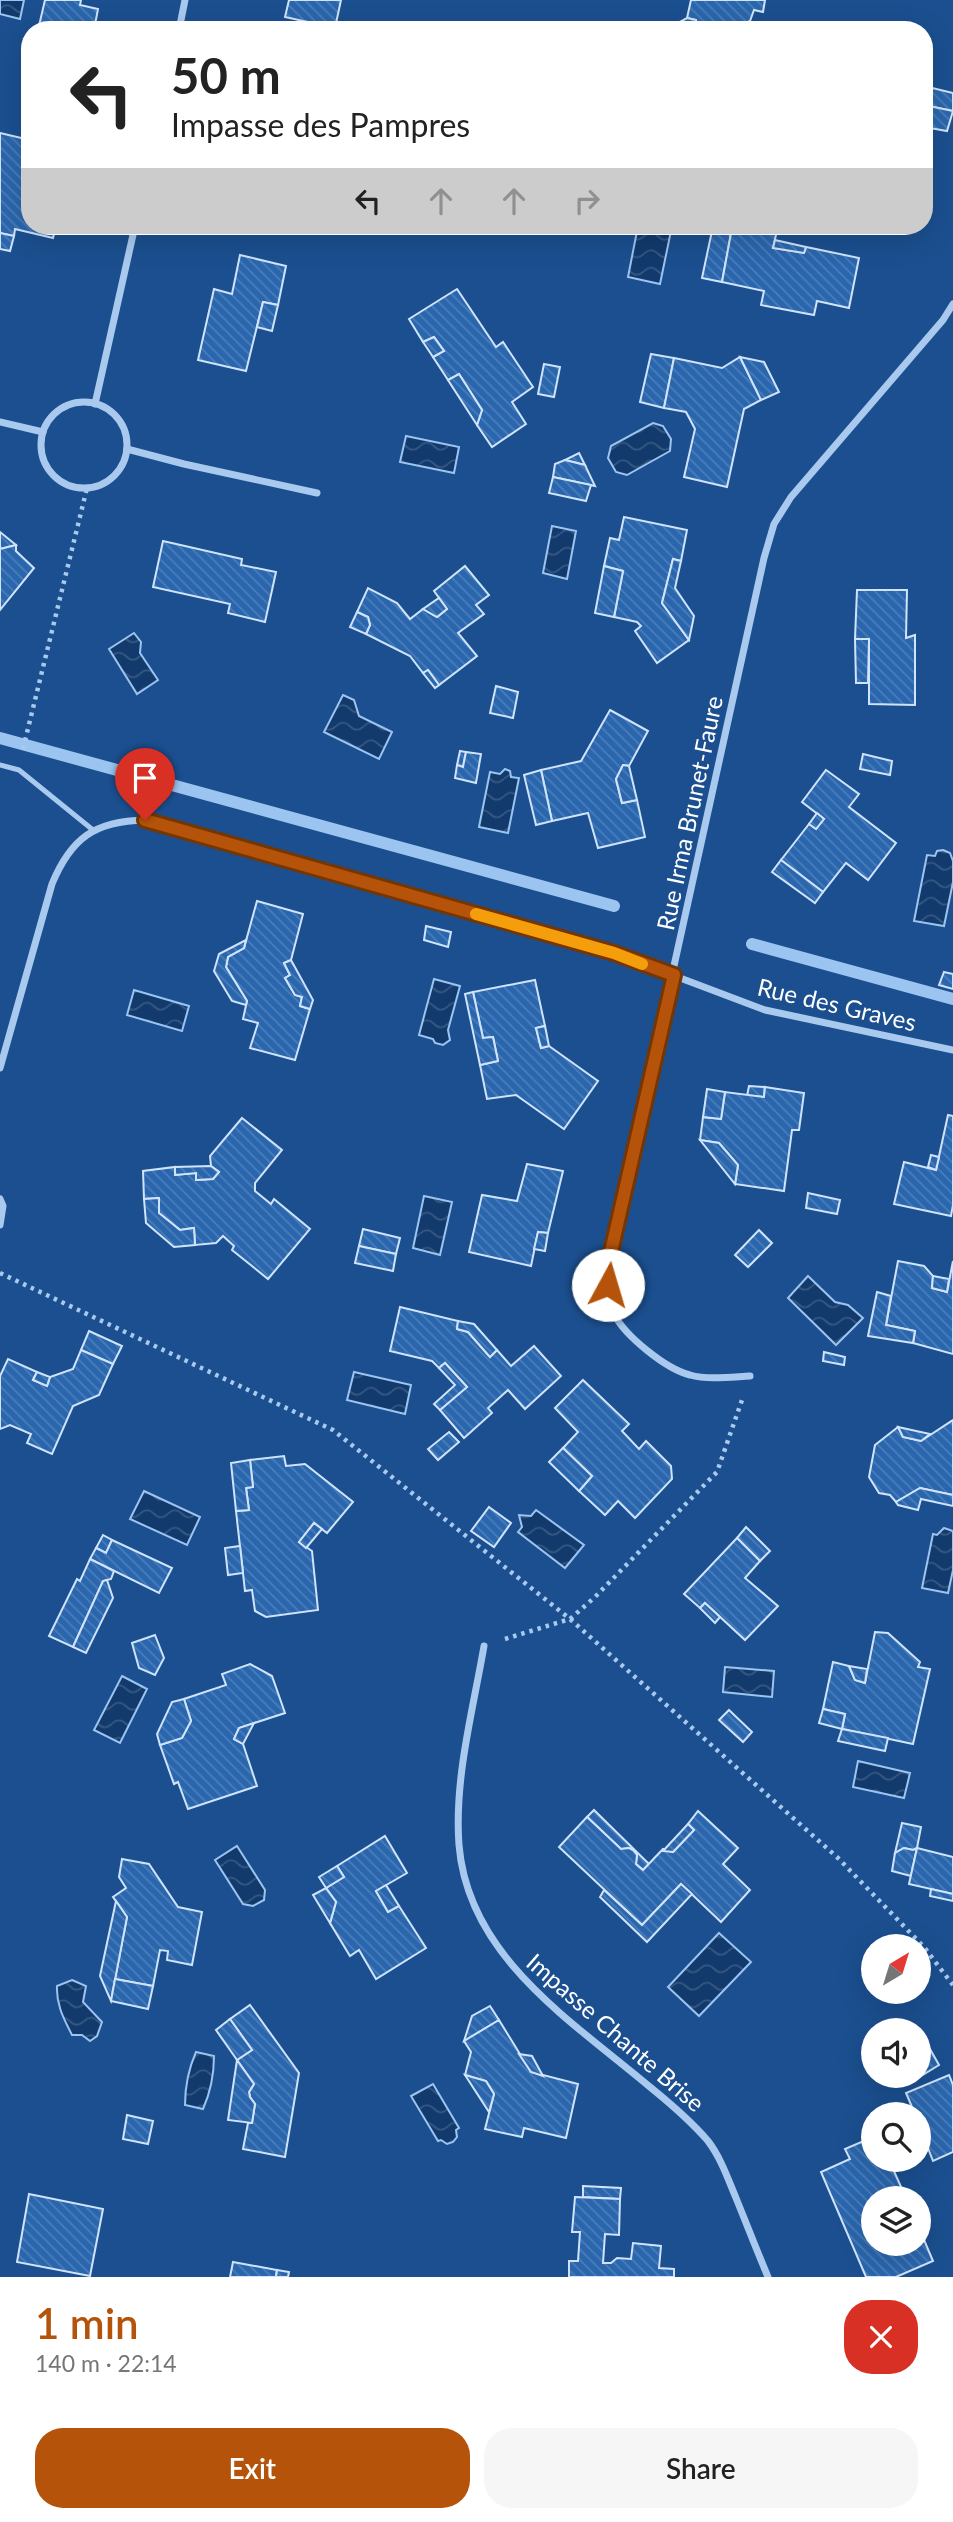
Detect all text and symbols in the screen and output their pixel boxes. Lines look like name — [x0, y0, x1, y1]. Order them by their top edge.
text: 50 m — [171, 46, 281, 104]
icon: left — [56, 49, 147, 140]
text: Impasse des Pampres — [171, 105, 470, 144]
icon: left — [349, 182, 387, 220]
icon: ahead — [422, 182, 460, 220]
icon: ahead — [495, 182, 533, 220]
icon: right — [568, 182, 606, 220]
street label: Rue Irma Brunet-Faure — [650, 693, 728, 933]
pin — [115, 748, 175, 820]
icon: arrive — [126, 759, 164, 797]
street label: Rue des Graves — [755, 972, 919, 1036]
position arrow — [571, 1248, 645, 1322]
north arrow — [861, 1934, 931, 2004]
map controls — [861, 1934, 931, 2256]
street label: Impasse Chante Brise — [521, 1947, 711, 2117]
button: sound — [861, 2018, 931, 2088]
button: search — [861, 2102, 931, 2172]
button: layers — [861, 2186, 931, 2256]
text: 1 min — [35, 2298, 139, 2348]
button: close — [844, 2300, 918, 2374]
text: 140 m · 22:14 — [35, 2349, 177, 2377]
button: Exit — [35, 2428, 470, 2508]
button: Share — [484, 2428, 918, 2508]

